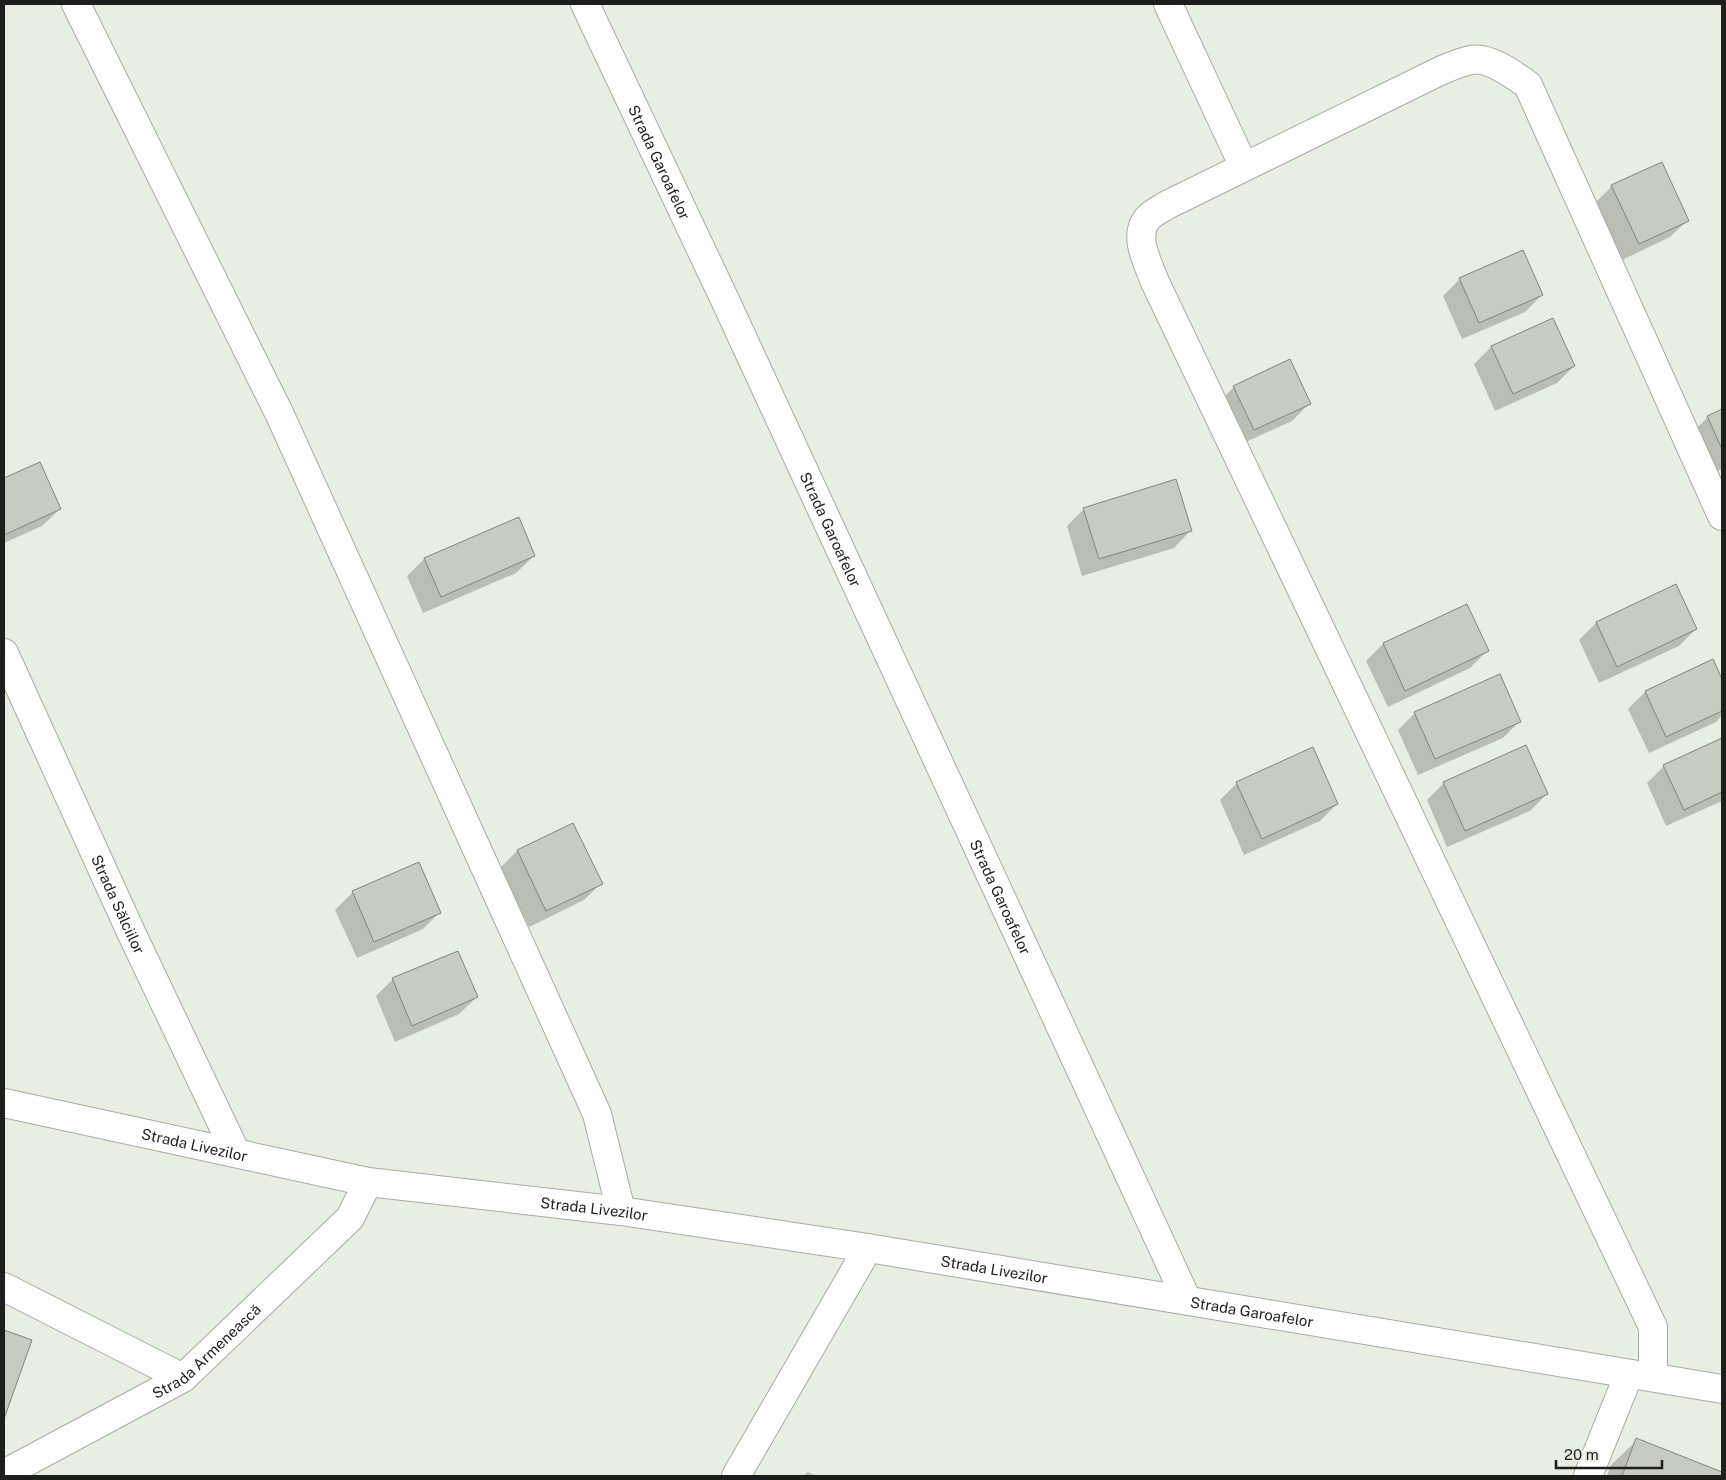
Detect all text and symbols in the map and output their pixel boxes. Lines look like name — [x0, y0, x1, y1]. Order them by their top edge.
street label: Strada Garoafelor — [625, 102, 694, 222]
street label: Strada Garoafelor — [797, 469, 865, 590]
street label: Strada Garoafelor — [967, 837, 1035, 957]
street label: Strada Sălciilor — [88, 852, 149, 957]
street label: Strada Livezilor — [140, 1125, 249, 1164]
street label: Strada Livezilor — [539, 1193, 649, 1223]
street label: Strada Livezilor — [940, 1252, 1049, 1286]
street label: Strada Garoafelor — [1189, 1293, 1315, 1330]
street label: Strada Armenească — [149, 1300, 264, 1402]
scale bar — [1556, 1438, 1662, 1470]
text: 20 m — [1564, 1446, 1599, 1463]

